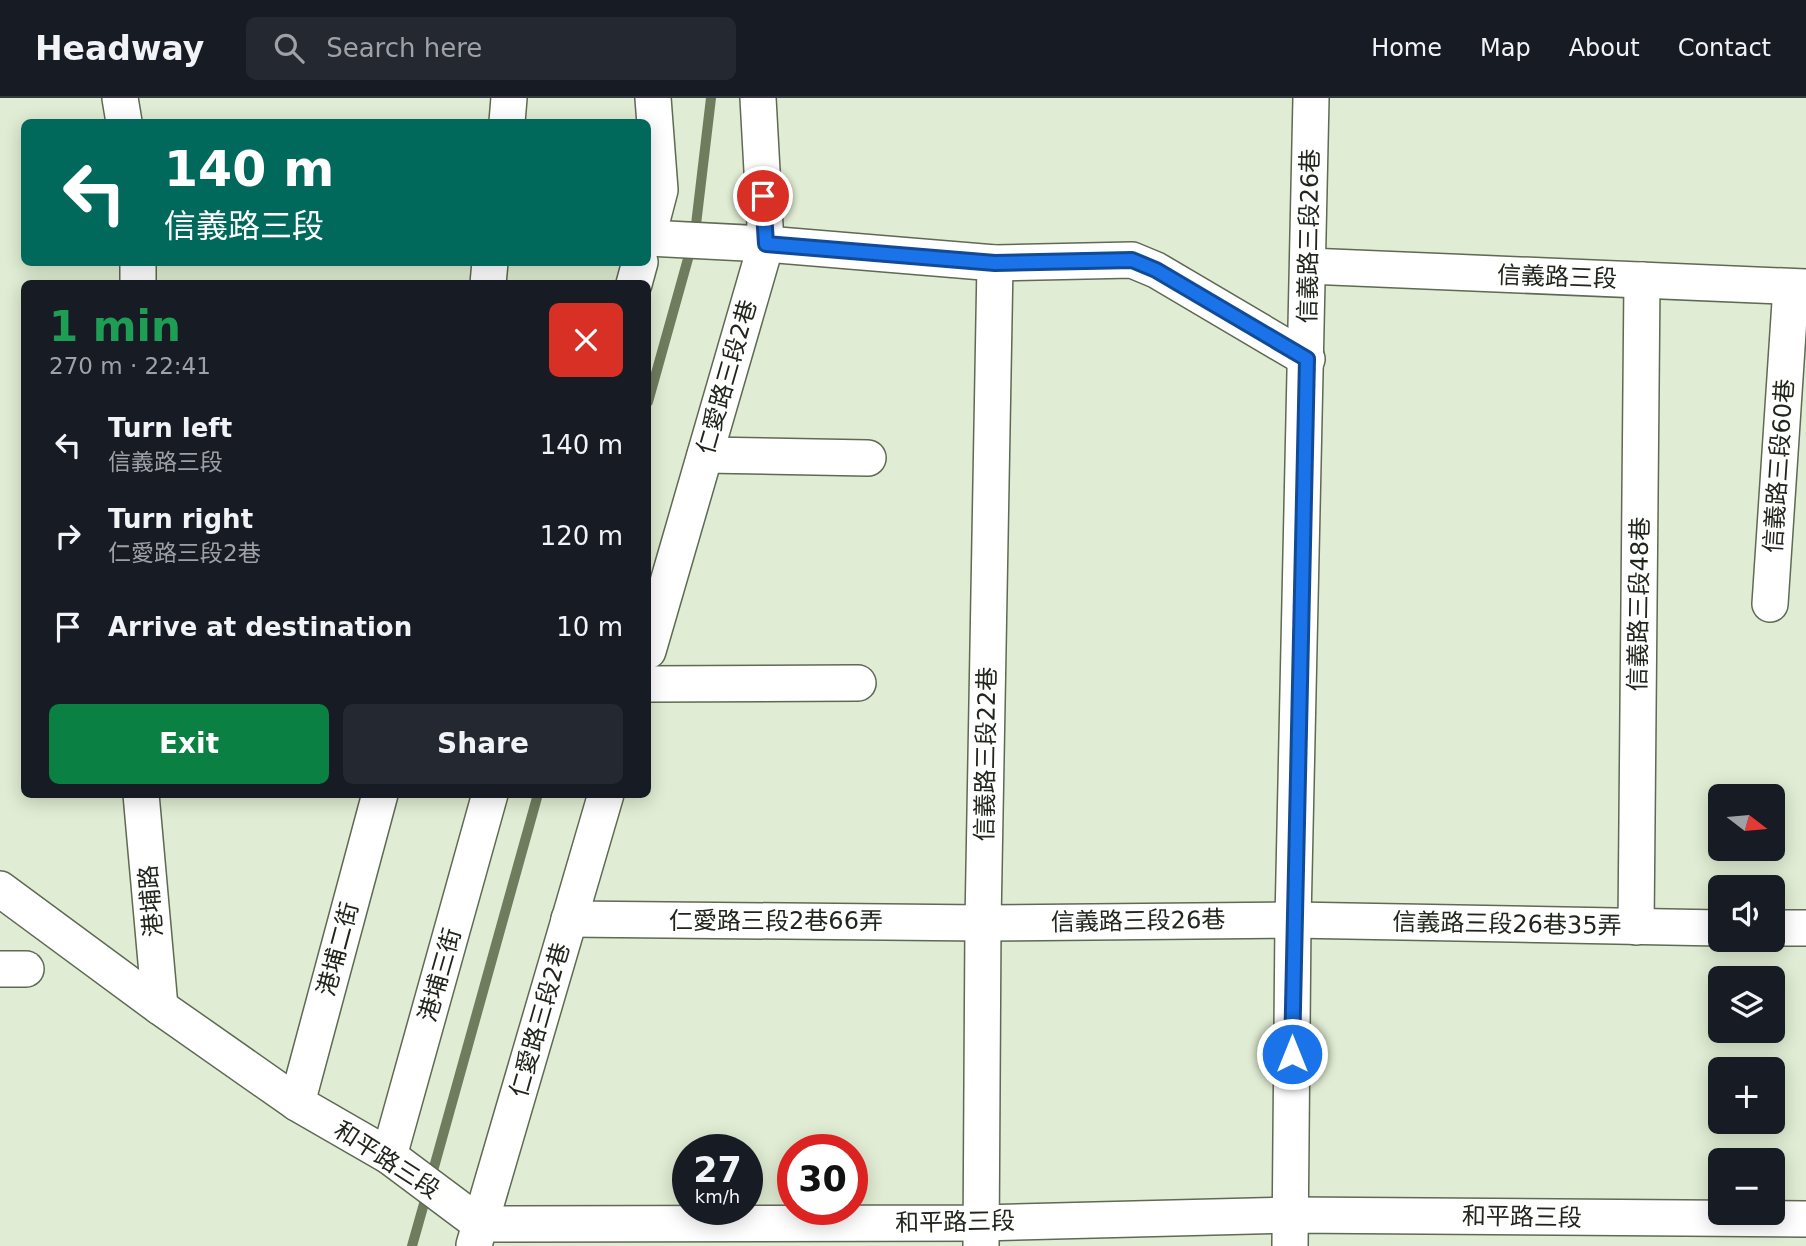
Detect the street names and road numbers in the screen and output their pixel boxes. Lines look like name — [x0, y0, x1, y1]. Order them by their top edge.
street label: 信義路三段26巷 — [1293, 148, 1325, 324]
street label: 信義路三段 — [1497, 261, 1617, 293]
street label: 仁愛路三段2巷 — [692, 297, 762, 457]
street label: 信義路三段60巷 — [1759, 378, 1799, 554]
street label: 信義路三段48巷 — [1623, 516, 1655, 692]
street label: 信義路三段22巷 — [970, 666, 1002, 842]
street label: 港埔路 — [134, 864, 168, 938]
street label: 港埔二街 — [312, 899, 364, 999]
street label: 信義路三段26巷 — [1050, 905, 1226, 937]
street label: 仁愛路三段2巷66弄 — [669, 907, 883, 935]
street label: 信義路三段26巷35弄 — [1392, 908, 1622, 940]
street label: 港埔三街 — [413, 925, 467, 1025]
street label: 仁愛路三段2巷 — [505, 940, 575, 1100]
street label: 和平路三段 — [329, 1116, 445, 1204]
street label: 和平路三段 — [1462, 1202, 1582, 1232]
street label: 和平路三段 — [895, 1207, 1015, 1237]

